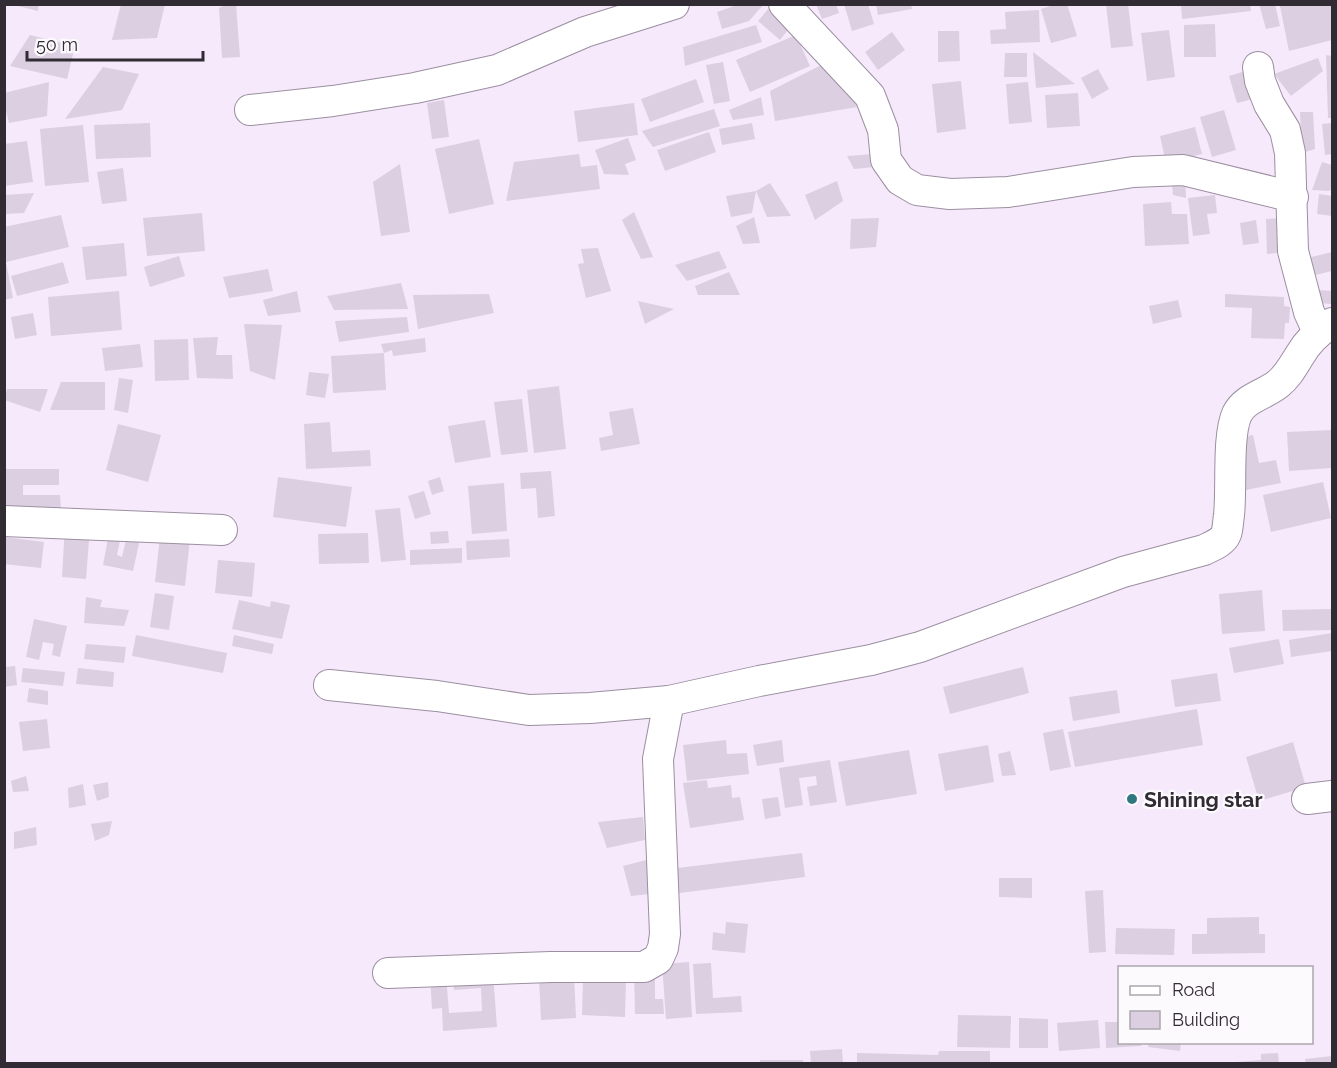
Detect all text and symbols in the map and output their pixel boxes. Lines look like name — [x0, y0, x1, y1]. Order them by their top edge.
scale bar — [27, 24, 202, 62]
text: 50 m — [36, 34, 78, 55]
place label: Shining star — [1144, 787, 1263, 812]
marker: Shining star — [1125, 792, 1139, 806]
legend — [1118, 966, 1313, 1044]
text: Road — [1172, 979, 1215, 1000]
text: Building — [1172, 1009, 1240, 1030]

